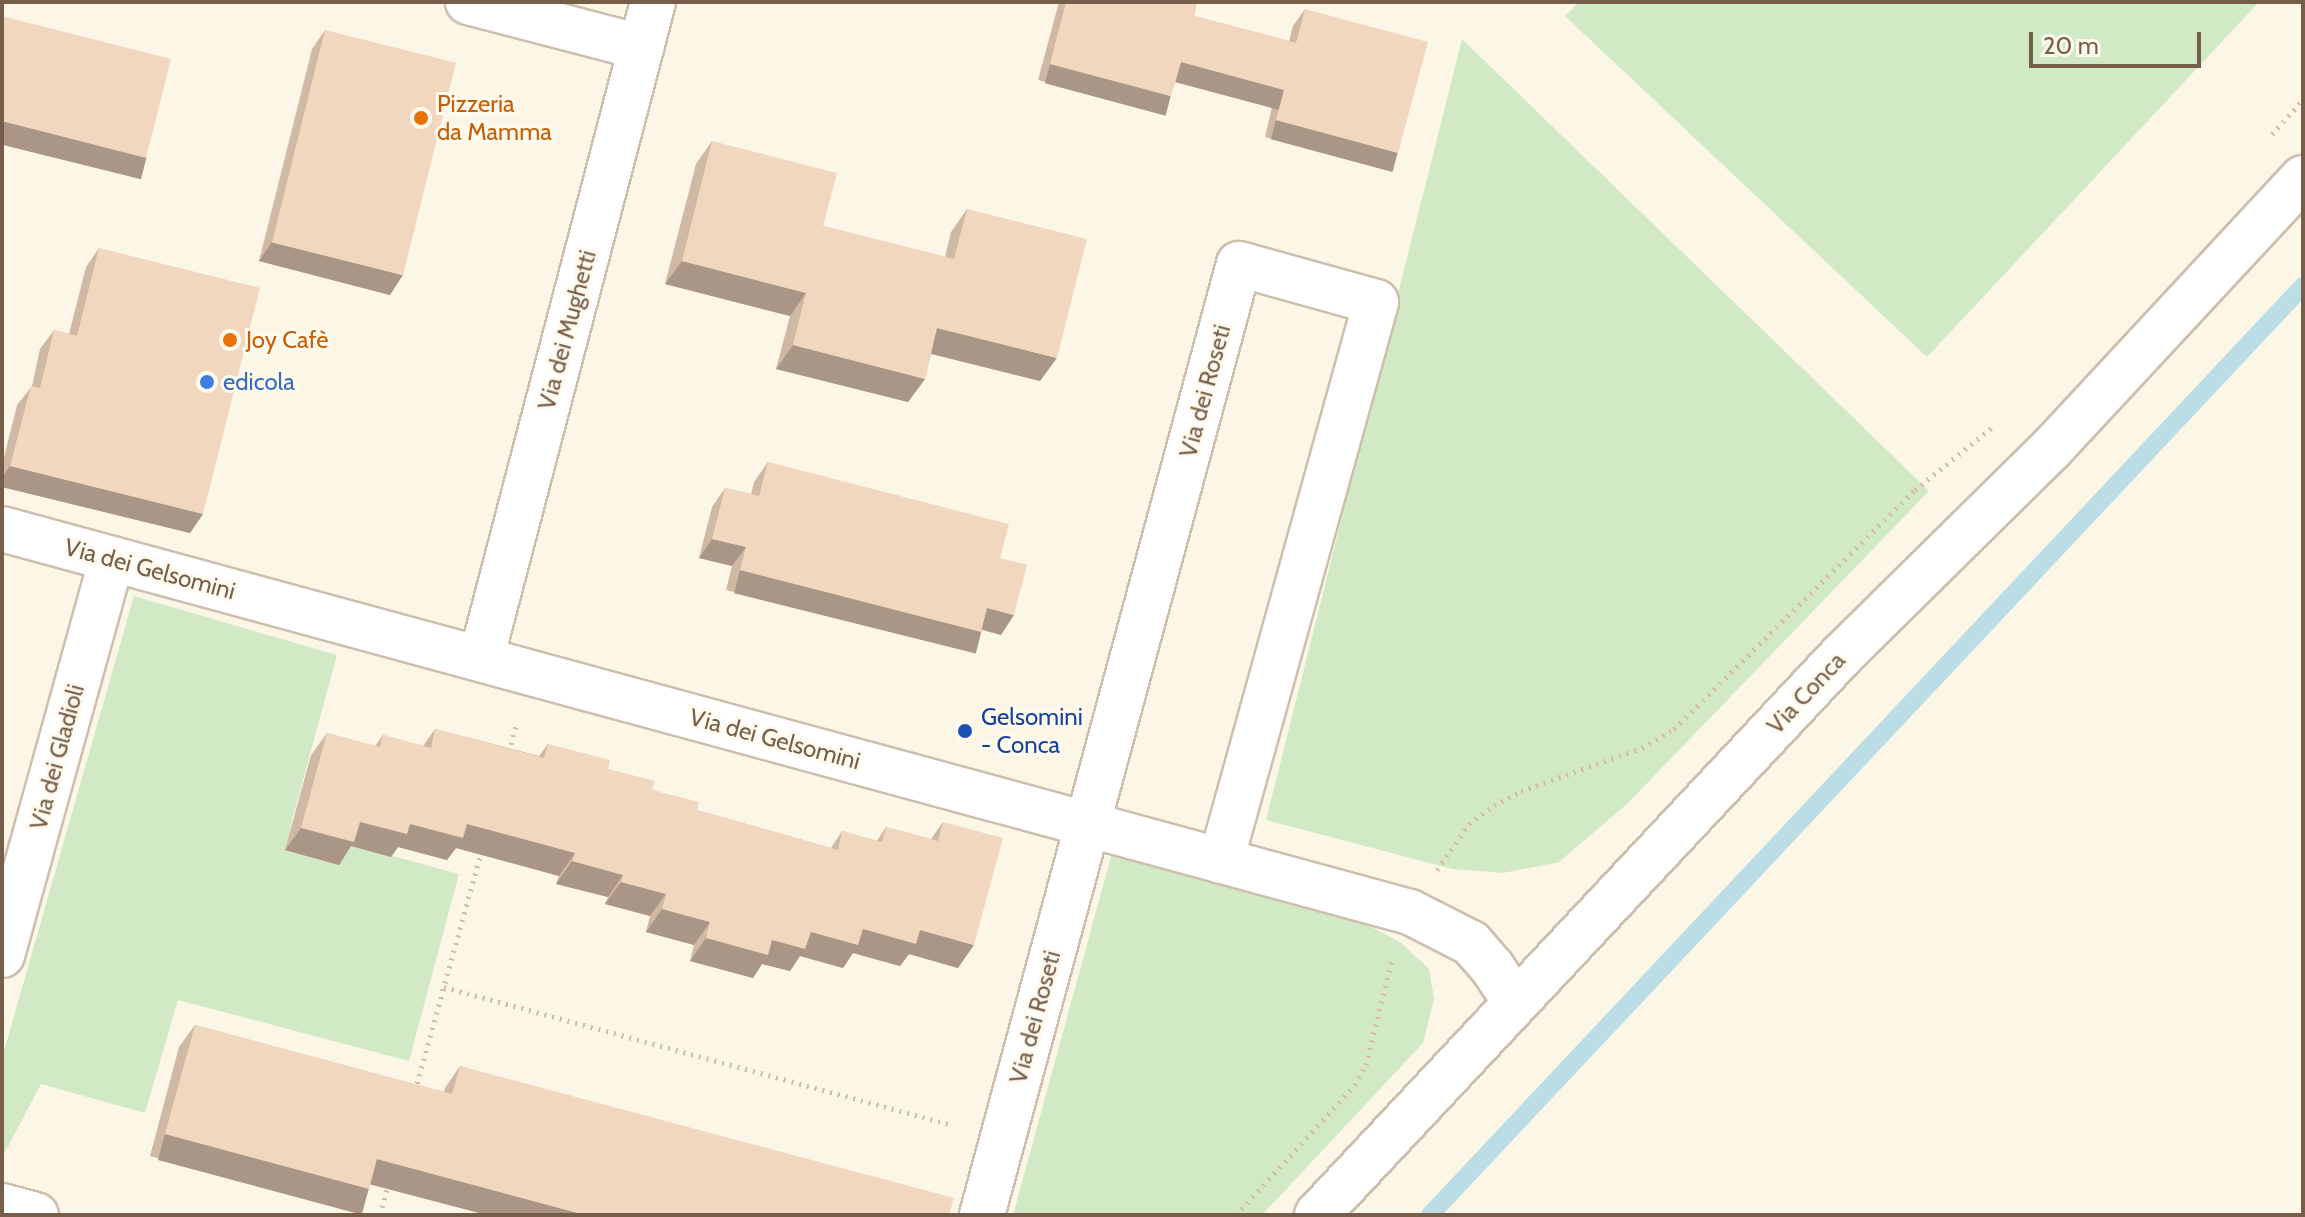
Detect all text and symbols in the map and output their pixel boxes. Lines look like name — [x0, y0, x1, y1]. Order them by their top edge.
scale bar — [2033, 16, 2205, 66]
text: 20 m — [2043, 31, 2099, 60]
place label: Pizzeria da Mamma — [437, 90, 552, 146]
marker: Pizzeria da Mamma — [412, 109, 430, 127]
street label: Via dei Mughetti — [532, 247, 602, 413]
street label: Via dei Roseti — [1173, 321, 1237, 461]
place label: Joy Cafè — [246, 326, 328, 354]
marker: Joy Cafè — [221, 331, 239, 349]
place label: edicola — [223, 368, 295, 396]
marker: edicola — [198, 373, 216, 391]
street label: Via dei Gelsomini — [61, 532, 239, 606]
street label: Via Conca — [1761, 646, 1851, 740]
street label: Via dei Gladioli — [24, 681, 90, 833]
street label: Via dei Gelsomini — [686, 702, 864, 776]
place label: Gelsomini - Conca — [981, 703, 1083, 759]
marker: Gelsomini - Conca — [956, 722, 974, 740]
street label: Via dei Roseti — [1003, 947, 1067, 1087]

